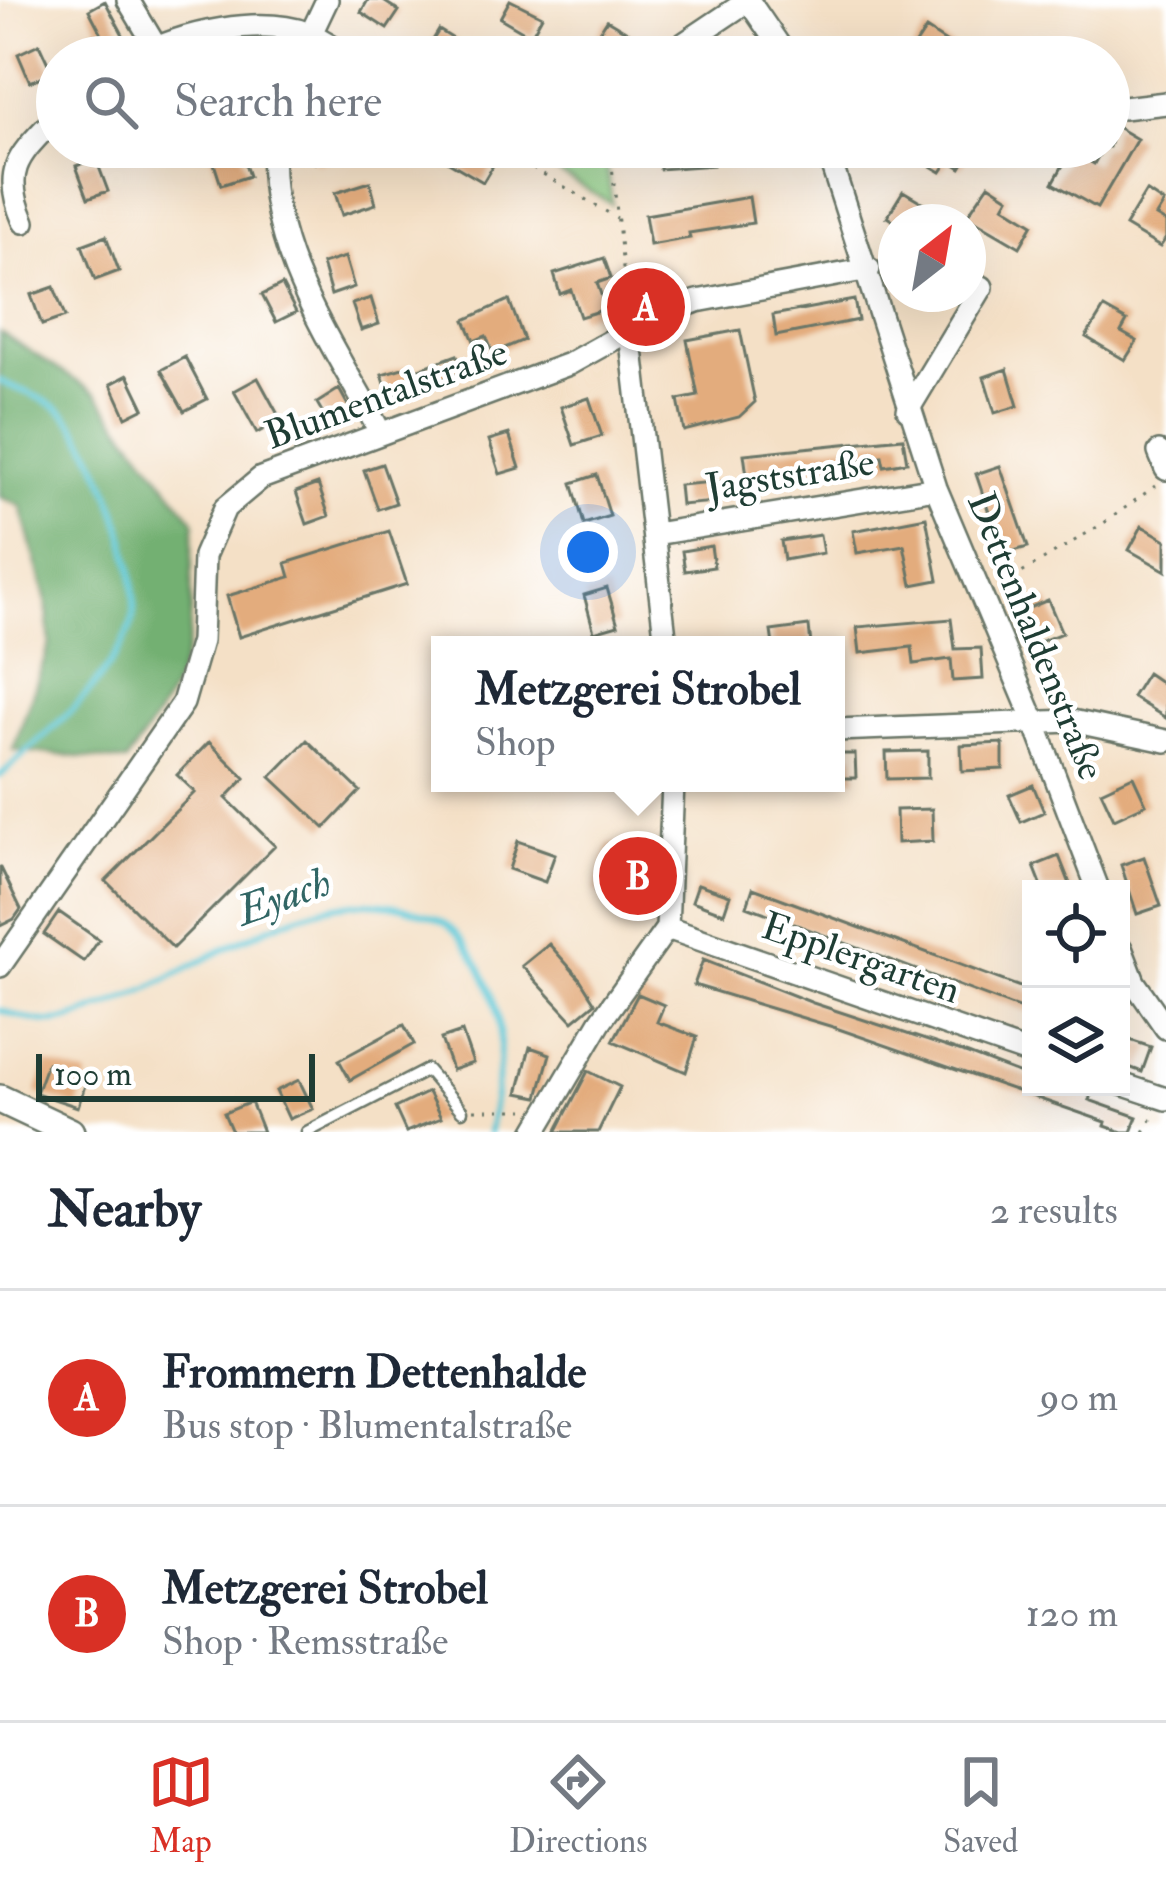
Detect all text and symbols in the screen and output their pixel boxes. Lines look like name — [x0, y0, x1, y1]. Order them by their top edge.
search box — [36, 36, 1130, 168]
icon: search — [78, 69, 144, 135]
text: Search here — [174, 74, 382, 130]
north arrow — [878, 204, 986, 312]
pin: A — [607, 262, 685, 352]
street label: Blumentalstraße — [258, 327, 514, 461]
street label: Jagststraße — [701, 437, 878, 513]
street label: Dettenhaldenstraße — [956, 485, 1116, 787]
your location — [558, 522, 618, 582]
popup — [431, 636, 845, 792]
text: Metzgerei Strobel — [475, 662, 801, 718]
text: Shop — [475, 718, 556, 767]
pin: B — [599, 831, 677, 921]
water label: Eyach — [227, 856, 338, 939]
map controls — [1022, 880, 1130, 1096]
button: locate — [1022, 880, 1130, 988]
street label: Epplergarten — [755, 901, 967, 1015]
button: layers — [1022, 988, 1130, 1096]
scale bar — [36, 1048, 315, 1101]
text: 100 m — [54, 1054, 132, 1095]
text: Nearby — [48, 1178, 201, 1242]
text: 2 results — [990, 1186, 1118, 1235]
text: Frommern Dettenhalde — [162, 1345, 586, 1401]
text: A — [75, 1373, 99, 1422]
text: 90 m — [1040, 1373, 1118, 1422]
text: Bus stop · Blumentalstraße — [162, 1401, 572, 1450]
text: Metzgerei Strobel — [162, 1561, 488, 1617]
text: B — [74, 1589, 100, 1638]
text: 120 m — [1026, 1589, 1118, 1638]
text: Shop · Remsstraße — [162, 1617, 448, 1666]
tab: Map — [148, 1749, 214, 1862]
tab: Directions — [509, 1749, 648, 1862]
tab: Saved — [943, 1749, 1018, 1862]

